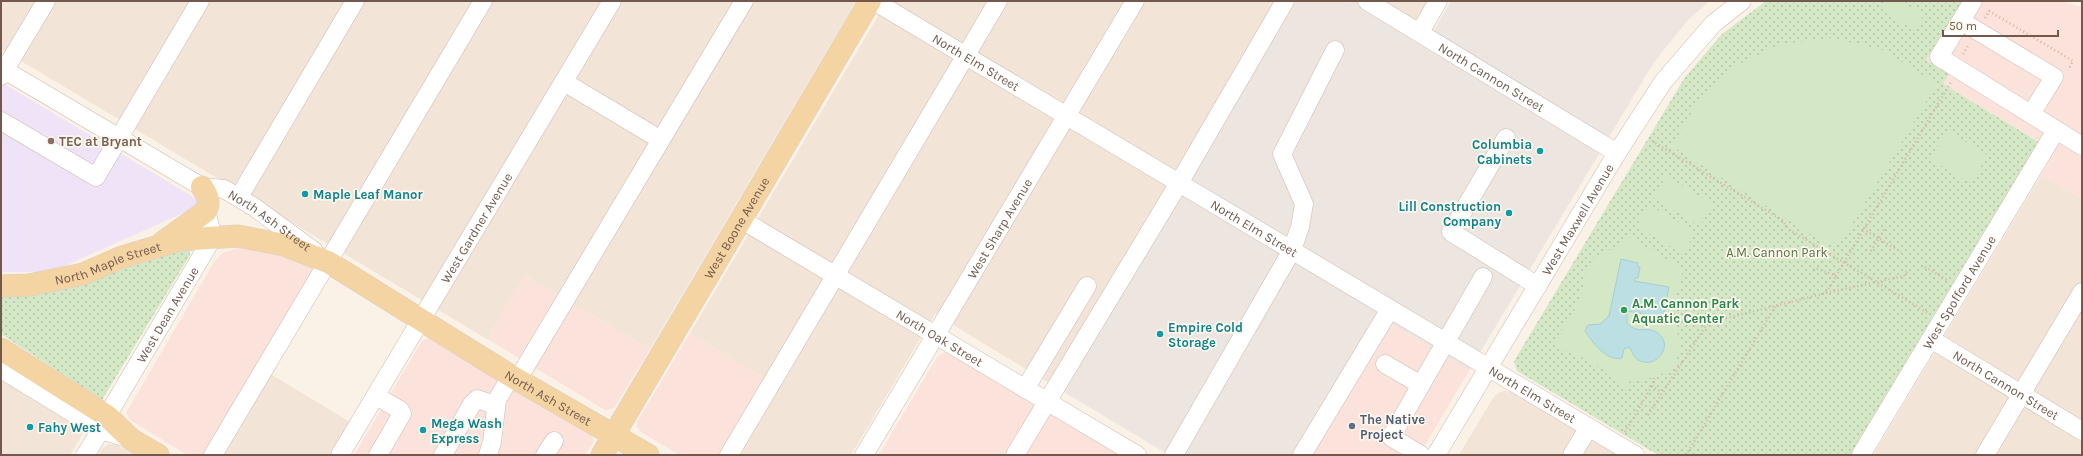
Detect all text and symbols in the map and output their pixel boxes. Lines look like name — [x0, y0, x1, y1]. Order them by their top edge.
scale bar — [1943, 12, 2058, 38]
text: 50 m — [1949, 19, 1977, 33]
street label: North Elm Street — [930, 30, 1022, 94]
street label: North Cannon Street — [1436, 39, 1548, 115]
place label: TEC at Bryant — [59, 134, 142, 149]
marker: TEC at Bryant — [46, 136, 56, 146]
place label: Columbia Cabinets — [1472, 137, 1532, 167]
marker: Columbia Cabinets — [1535, 146, 1545, 156]
street label: West Maxwell Avenue — [1538, 161, 1617, 277]
street label: West Gardner Avenue — [437, 170, 515, 286]
street label: West Boone Avenue — [700, 174, 772, 281]
street label: West Sharp Avenue — [964, 175, 1035, 281]
street label: North Ash Street — [226, 186, 314, 254]
place label: Maple Leaf Manor — [313, 187, 423, 202]
marker: Maple Leaf Manor — [300, 189, 310, 199]
street label: North Elm Street — [1208, 196, 1301, 260]
place label: Lill Construction Company — [1398, 199, 1501, 229]
marker: Lill Construction Company — [1504, 208, 1514, 218]
street label: West Spofford Avenue — [1919, 232, 1999, 352]
street label: North Maple Street — [53, 238, 163, 287]
park label: A.M. Cannon Park — [1726, 245, 1828, 260]
street label: West Dean Avenue — [133, 263, 202, 365]
place label: A.M. Cannon Park Aquatic Center — [1632, 296, 1739, 327]
marker: A.M. Cannon Park Aquatic Center — [1619, 305, 1629, 315]
street label: North Oak Street — [894, 306, 986, 369]
place label: Empire Cold Storage — [1168, 320, 1243, 350]
marker: Empire Cold Storage — [1155, 329, 1165, 339]
street label: North Cannon Street — [1950, 347, 2062, 423]
street label: North Elm Street — [1487, 362, 1579, 426]
street label: North Ash Street — [502, 367, 594, 428]
place label: The Native Project — [1360, 412, 1425, 442]
place label: Mega Wash Express — [431, 416, 502, 446]
place label: Fahy West — [38, 420, 101, 435]
marker: The Native Project — [1347, 421, 1357, 431]
marker: Fahy West — [25, 422, 35, 432]
marker: Mega Wash Express — [418, 425, 428, 435]

